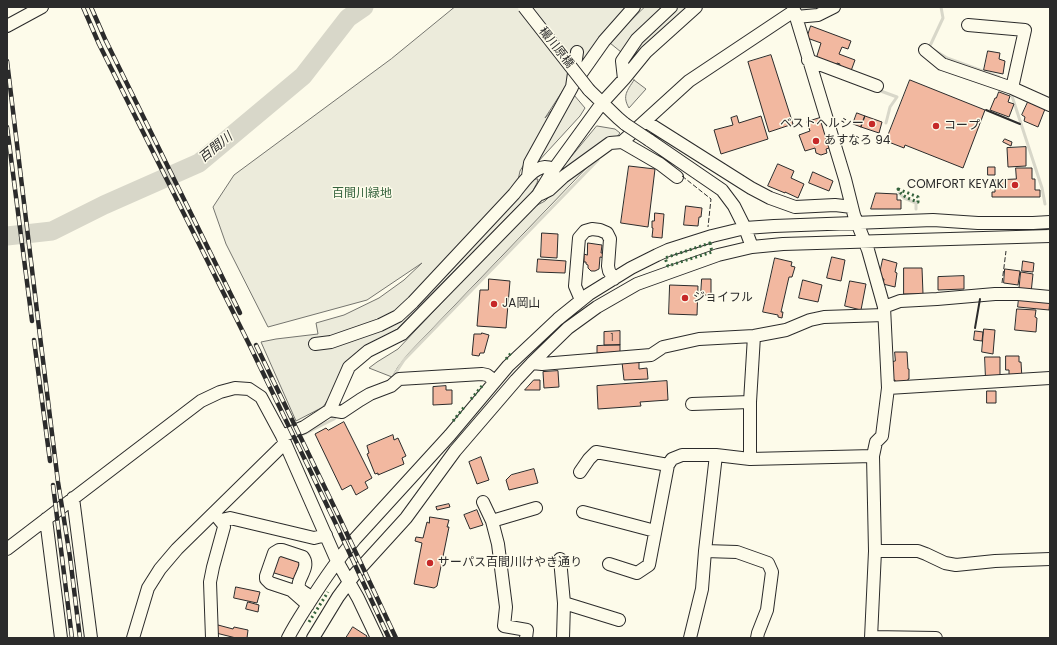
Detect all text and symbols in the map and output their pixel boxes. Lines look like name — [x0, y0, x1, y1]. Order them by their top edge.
street label: 穝川原橋 — [536, 25, 576, 71]
place label: ベストヘルシー — [780, 117, 864, 131]
marker: ベストヘルシー — [867, 119, 877, 129]
place label: コープ — [944, 119, 980, 133]
marker: コープ — [931, 121, 941, 131]
water label: 百間川 — [196, 130, 236, 166]
place label: あすなろ 94 — [824, 134, 890, 148]
marker: あすなろ 94 — [811, 136, 821, 146]
place label: COMFORT KEYAKI — [907, 178, 1007, 192]
marker: COMFORT KEYAKI — [1010, 180, 1020, 190]
park label: 百間川緑地 — [332, 187, 392, 201]
place label: ジョイフル — [693, 291, 753, 305]
marker: ジョイフル — [680, 293, 690, 303]
place label: JA岡山 — [502, 297, 540, 311]
marker: JA岡山 — [489, 299, 499, 309]
house number: 1 — [610, 332, 614, 344]
place label: サーパス百間川けやき通り — [438, 556, 582, 570]
marker: サーパス百間川けやき通り — [425, 558, 435, 568]

